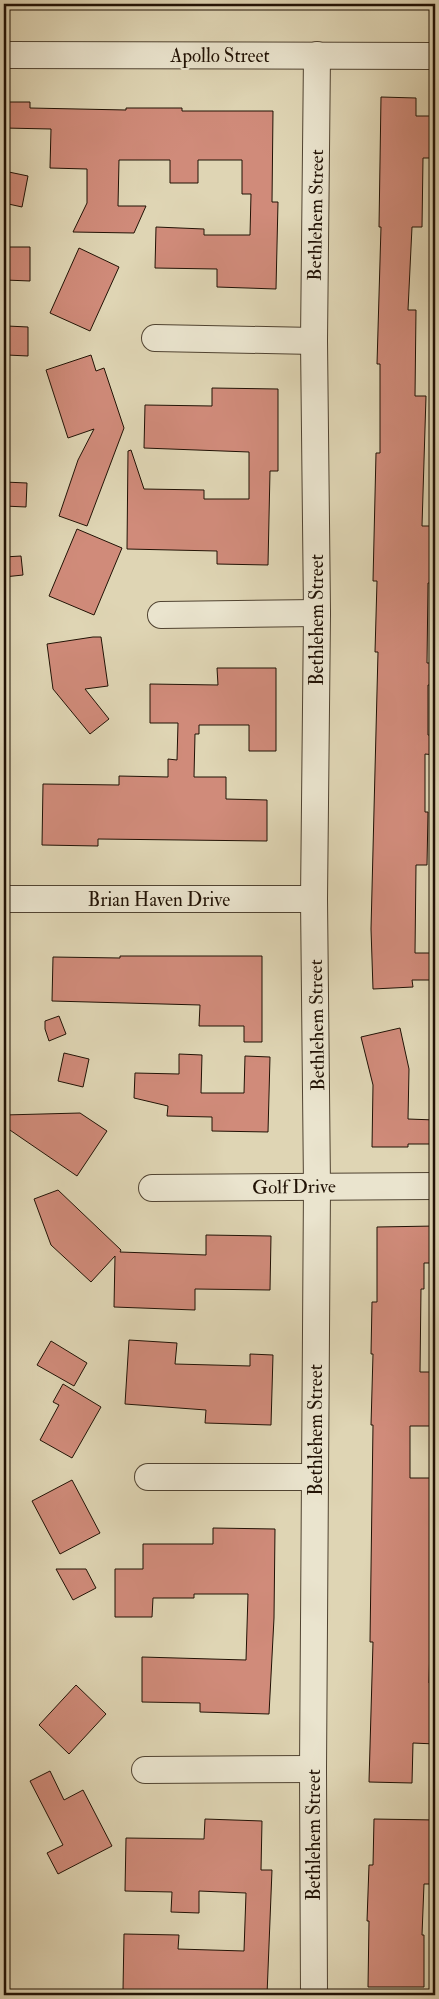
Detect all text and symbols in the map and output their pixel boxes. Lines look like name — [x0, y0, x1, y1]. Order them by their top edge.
street label: Apollo Street — [169, 44, 270, 69]
street label: Bethlehem Street — [303, 149, 329, 281]
street label: Bethlehem Street — [305, 554, 329, 686]
street label: Brian Haven Drive — [88, 888, 230, 912]
street label: Bethlehem Street — [304, 959, 330, 1091]
street label: Golf Drive — [252, 1174, 336, 1200]
street label: Bethlehem Street — [304, 1364, 328, 1496]
street label: Bethlehem Street — [302, 1769, 326, 1901]

